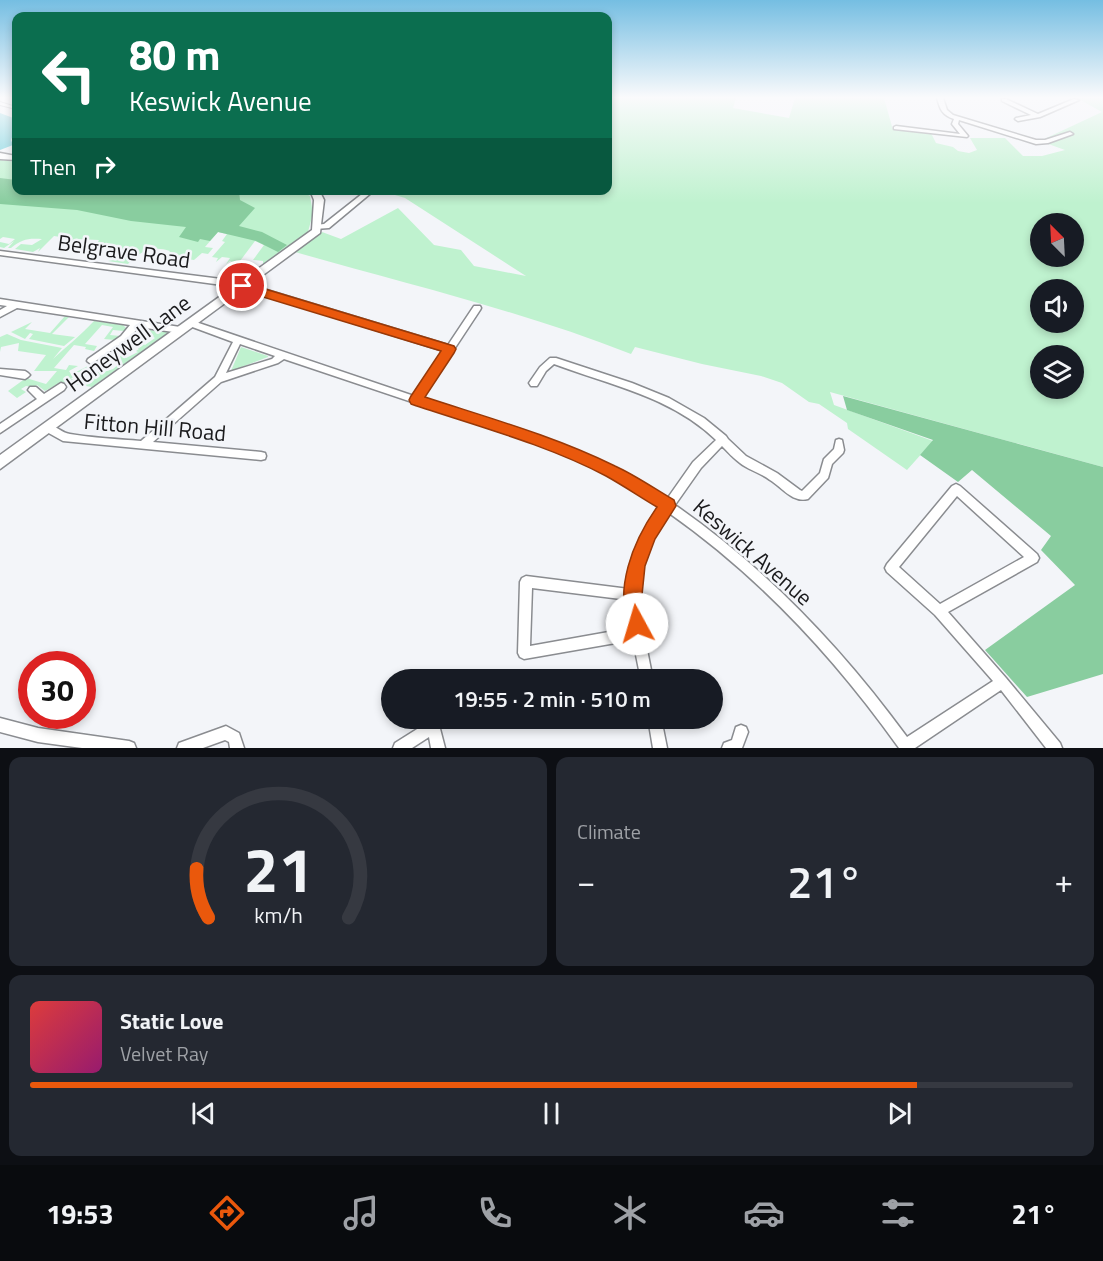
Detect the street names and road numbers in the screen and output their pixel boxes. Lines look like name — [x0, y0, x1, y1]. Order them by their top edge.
street label: Belgrave Road — [56, 225, 192, 277]
street label: Honeywell Lane — [59, 286, 197, 400]
street label: Fitton Hill Road — [83, 404, 227, 450]
street label: Keswick Avenue — [686, 490, 820, 614]

